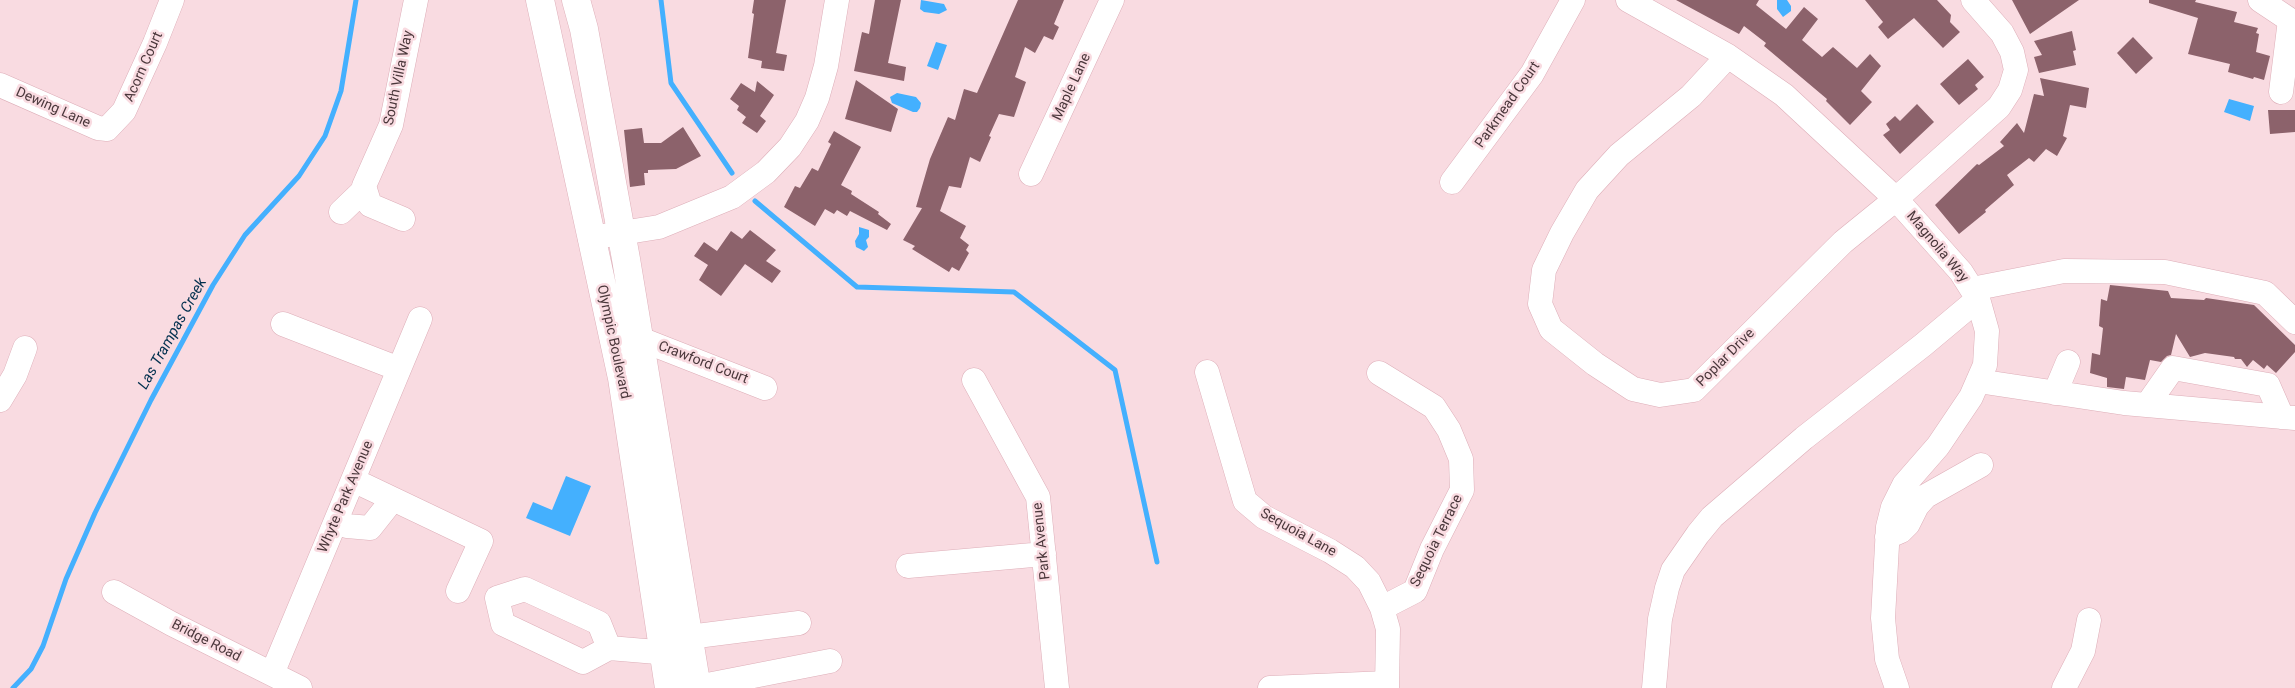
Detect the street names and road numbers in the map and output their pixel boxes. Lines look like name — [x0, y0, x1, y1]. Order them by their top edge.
street label: Acorn Court — [121, 29, 167, 105]
street label: South Villa Way — [381, 29, 417, 127]
street label: Maple Lane — [1049, 51, 1095, 123]
street label: Parkmead Court — [1472, 59, 1544, 151]
street label: Dewing Lane — [13, 84, 93, 132]
street label: Magnolia Way — [1902, 208, 1972, 286]
street label: Olympic Boulevard — [593, 284, 633, 400]
street label: Poplar Drive — [1693, 325, 1759, 391]
street label: Crawford Court — [656, 338, 750, 388]
street label: Whyte Park Avenue — [315, 439, 377, 555]
street label: Sequoia Terrace — [1407, 492, 1467, 590]
street label: Park Avenue — [1030, 502, 1054, 580]
street label: Sequoia Lane — [1257, 505, 1339, 561]
street label: Bridge Road — [168, 616, 244, 666]

